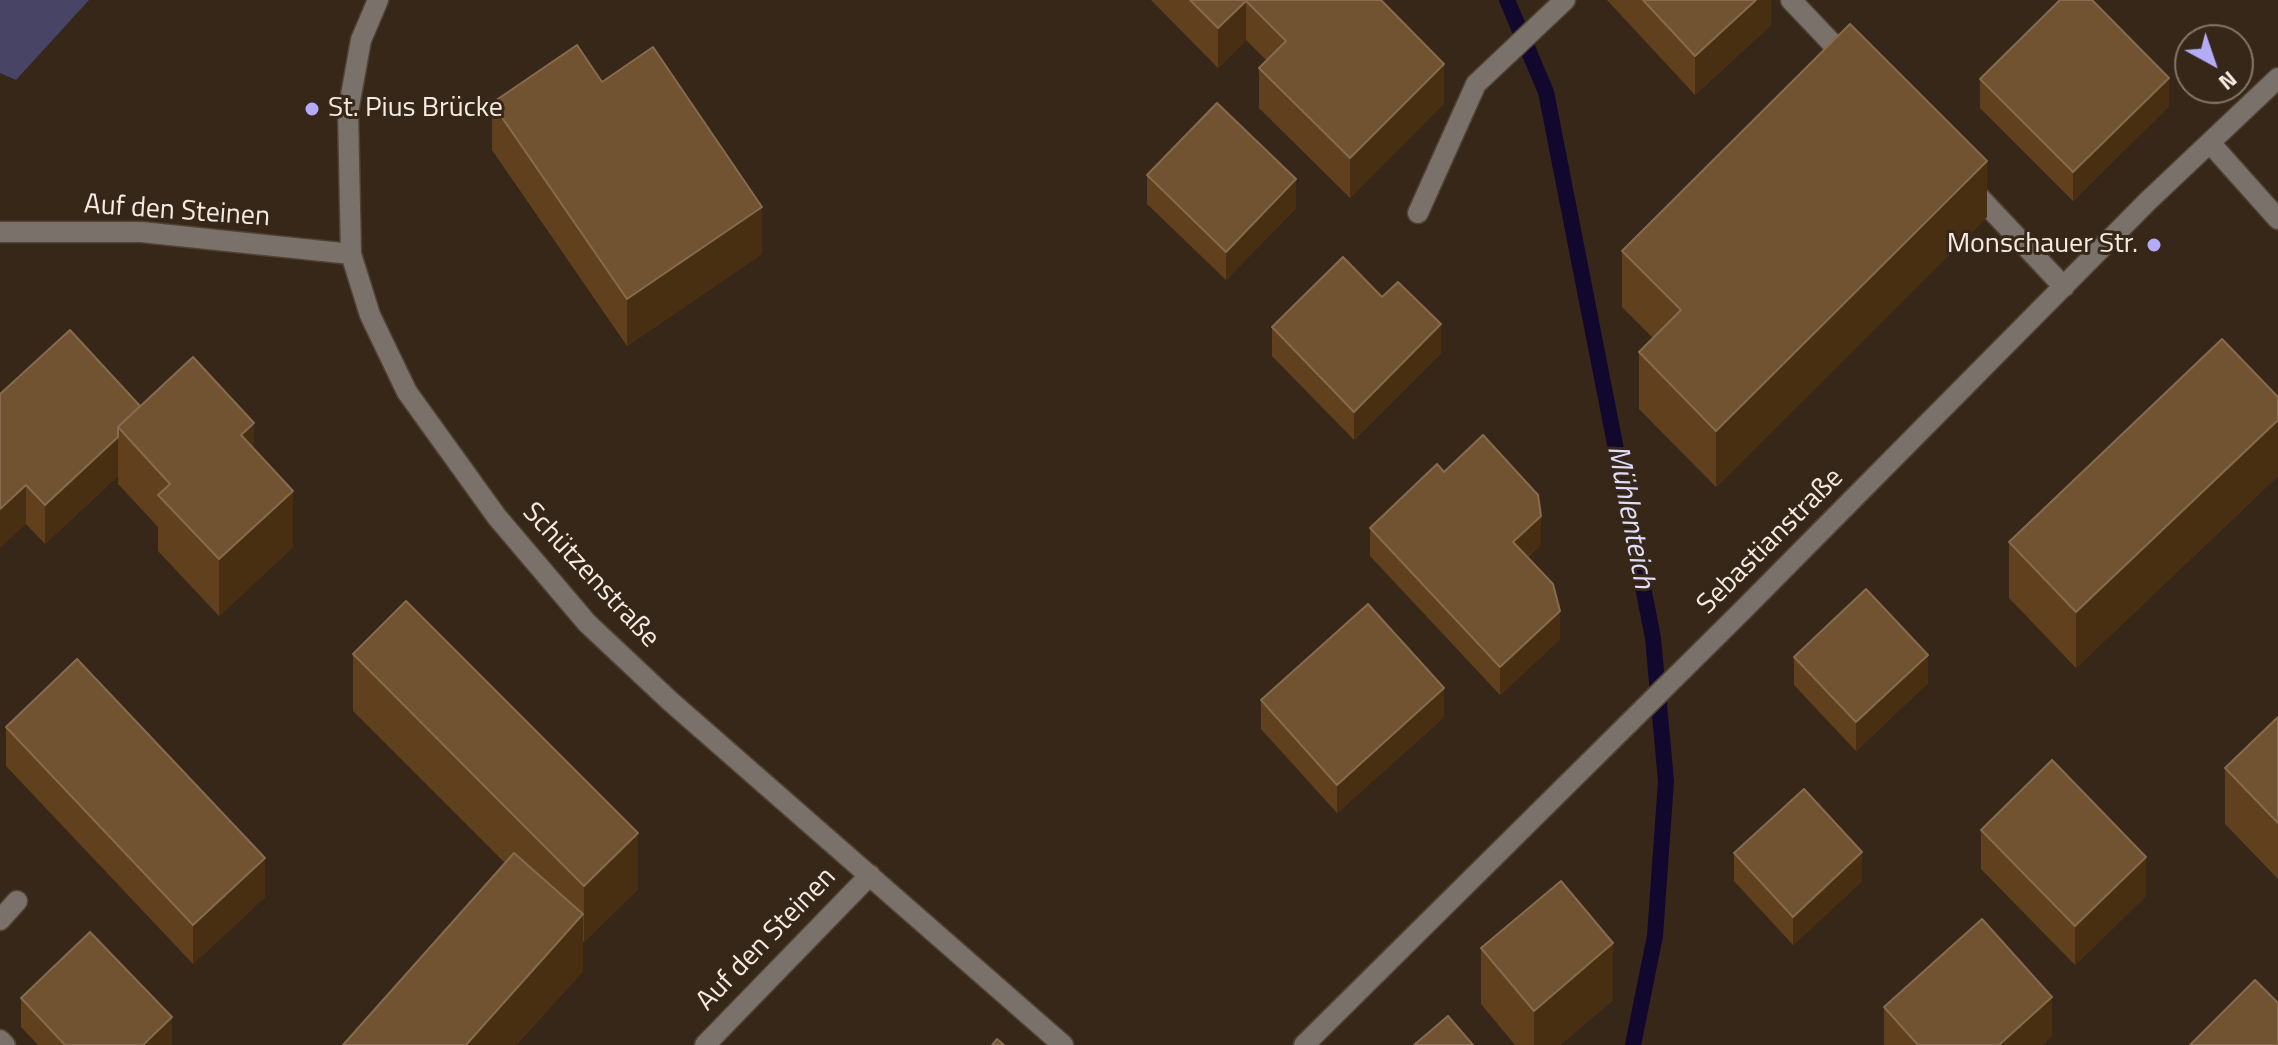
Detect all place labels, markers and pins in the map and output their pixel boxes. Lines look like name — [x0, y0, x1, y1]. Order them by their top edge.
place label: St. Pius Brücke — [328, 92, 503, 126]
marker: St. Pius Brücke — [303, 100, 321, 118]
place label: Monschauer Str. — [1947, 228, 2138, 262]
marker: Monschauer Str. — [2145, 236, 2163, 254]

